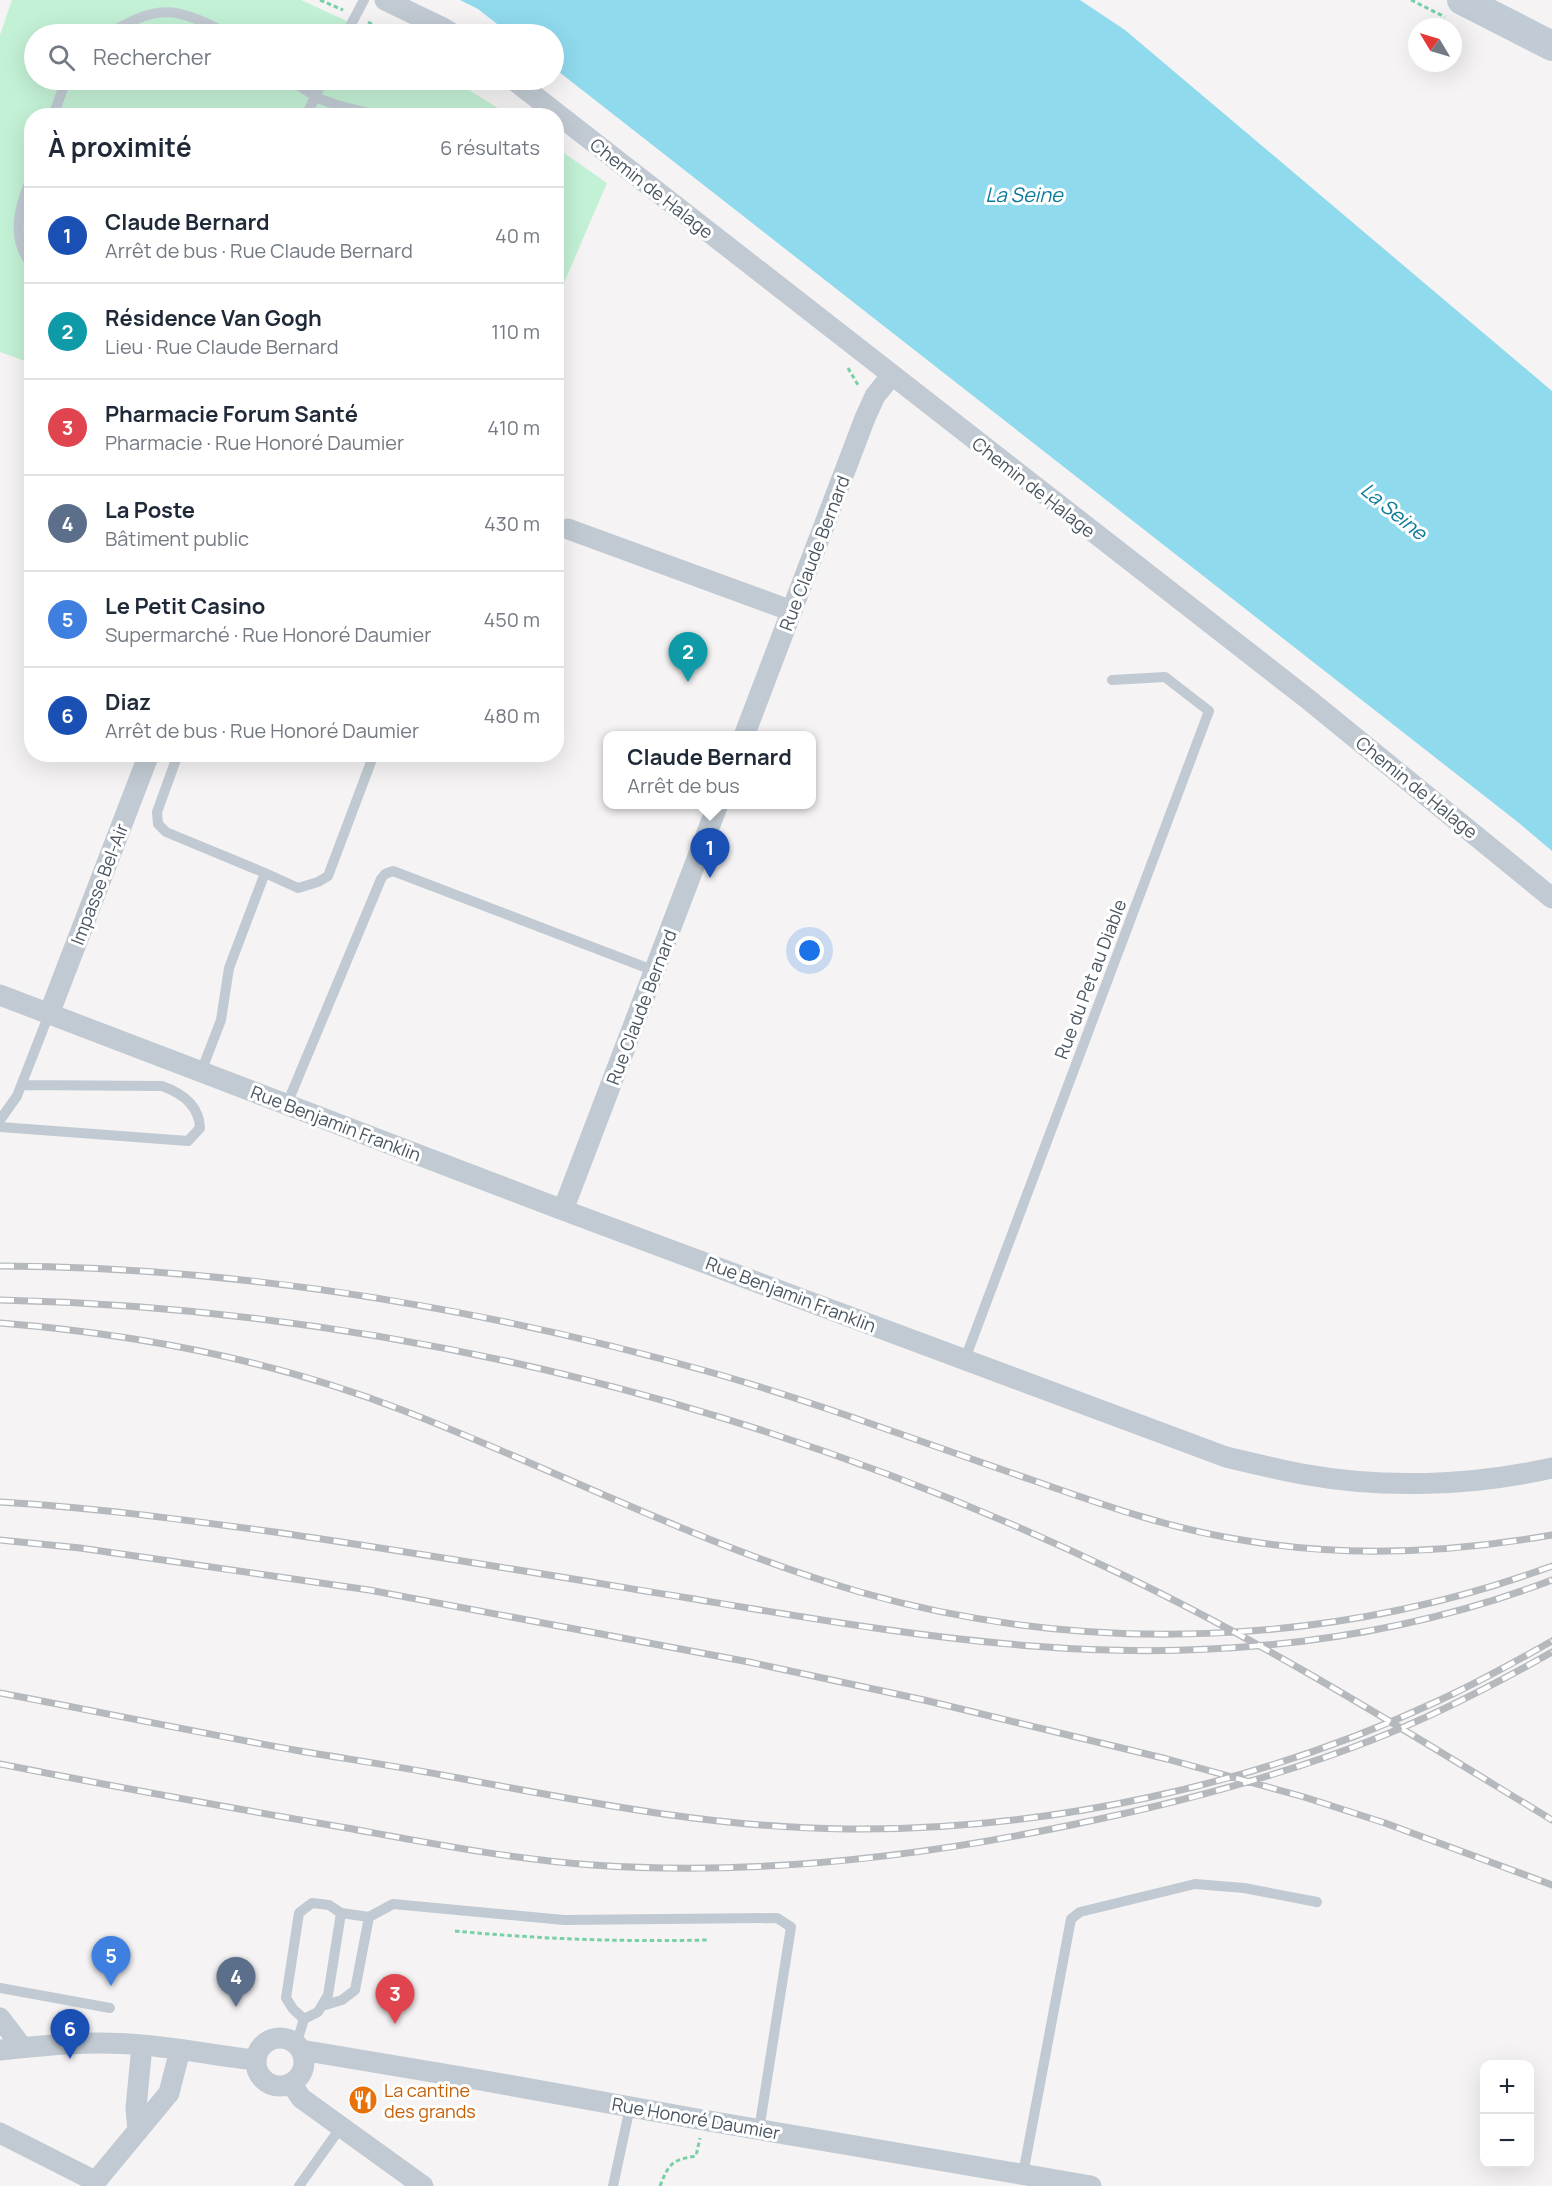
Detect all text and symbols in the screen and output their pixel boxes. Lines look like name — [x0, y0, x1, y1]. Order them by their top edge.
north arrow — [1408, 18, 1462, 72]
search box — [24, 24, 564, 90]
icon: search — [45, 41, 78, 74]
text: Rechercher — [93, 42, 212, 72]
text: À proximité — [48, 129, 192, 165]
street label: Chemin de Halage — [585, 132, 719, 244]
text: 6 résultats — [440, 134, 540, 161]
water label: La Seine — [985, 181, 1064, 208]
text: Claude Bernard — [105, 207, 270, 237]
text: 1 — [63, 222, 72, 249]
text: 40 m — [495, 222, 540, 249]
text: Arrêt de bus · Rue Claude Bernard — [105, 237, 413, 264]
text: Résidence Van Gogh — [105, 303, 322, 333]
text: 2 — [62, 318, 73, 345]
text: 110 m — [491, 318, 540, 345]
text: Lieu · Rue Claude Bernard — [105, 333, 339, 360]
text: Pharmacie Forum Santé — [105, 399, 358, 429]
text: 3 — [62, 414, 73, 441]
text: 410 m — [487, 414, 540, 441]
text: Pharmacie · Rue Honoré Daumier — [105, 429, 404, 456]
street label: Chemin de Halage — [967, 431, 1101, 543]
street label: Rue Claude Bernard — [773, 472, 855, 634]
water label: La Seine — [1355, 476, 1434, 547]
text: La Poste — [105, 495, 195, 525]
text: 4 — [61, 510, 74, 537]
text: 430 m — [484, 510, 540, 537]
text: Bâtiment public — [105, 525, 249, 552]
text: Le Petit Casino — [105, 591, 265, 621]
text: 5 — [62, 606, 73, 633]
text: 450 m — [484, 606, 540, 633]
text: Supermarché · Rue Honoré Daumier — [105, 621, 431, 648]
pin: 2 — [668, 632, 708, 682]
text: Diaz — [105, 687, 151, 717]
text: 6 — [61, 702, 74, 729]
text: 480 m — [483, 702, 540, 729]
text: Arrêt de bus · Rue Honoré Daumier — [105, 717, 419, 744]
street label: Chemin de Halage — [1351, 730, 1483, 844]
popup — [603, 731, 816, 809]
text: Claude Bernard — [627, 742, 792, 772]
text: Arrêt de bus — [627, 772, 740, 799]
street label: Impasse Bel-Air — [65, 819, 133, 948]
pin: 1 — [690, 828, 730, 878]
street label: Rue du Pet au Diable — [1048, 896, 1132, 1062]
street label: Rue Claude Bernard — [600, 926, 682, 1088]
your location — [795, 936, 824, 965]
street label: Rue Benjamin Franklin — [248, 1079, 424, 1167]
street label: Rue Benjamin Franklin — [703, 1250, 879, 1338]
pin: 5 — [92, 1936, 130, 1986]
pin: 4 — [216, 1958, 256, 2007]
pin: 3 — [376, 1974, 414, 2024]
pin: 6 — [50, 2010, 90, 2059]
map controls — [1480, 2060, 1534, 2168]
button: + — [1480, 2060, 1534, 2114]
place label: La cantine des grands — [384, 2078, 476, 2123]
restaurant icon: La cantine des grands — [347, 2084, 379, 2116]
street label: Rue Honoré Daumier — [610, 2091, 782, 2145]
button: − — [1480, 2114, 1534, 2168]

